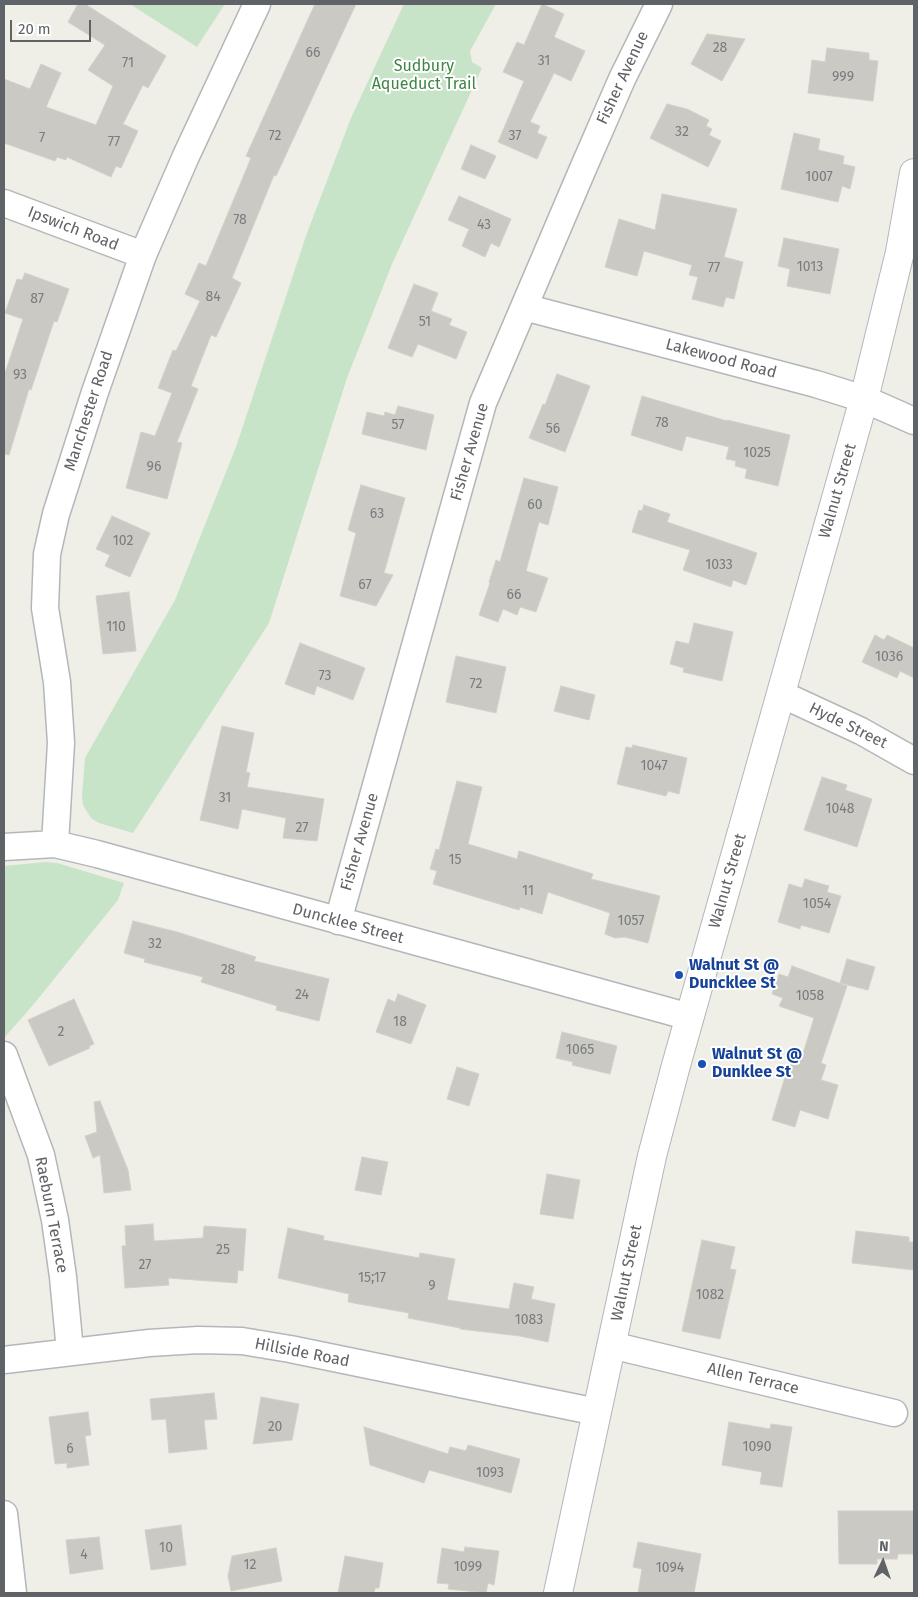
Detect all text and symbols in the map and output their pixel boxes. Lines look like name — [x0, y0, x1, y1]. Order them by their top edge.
scale bar — [12, 10, 94, 42]
text: 20 m — [18, 20, 51, 38]
street label: Fisher Avenue — [593, 28, 653, 128]
house number: 28 — [713, 40, 727, 56]
house number: 66 — [306, 45, 320, 61]
house number: 31 — [538, 53, 550, 69]
house number: 71 — [122, 55, 134, 71]
park label: Sudbury Aqueduct Trail — [372, 57, 476, 95]
house number: 999 — [832, 69, 854, 85]
house number: 32 — [675, 124, 689, 140]
house number: 72 — [269, 128, 281, 144]
house number: 37 — [508, 128, 522, 144]
house number: 7 — [39, 130, 45, 146]
house number: 77 — [108, 134, 120, 150]
house number: 1007 — [805, 169, 833, 185]
street label: Ipswich Road — [25, 203, 121, 255]
house number: 78 — [233, 212, 247, 228]
house number: 43 — [477, 217, 491, 233]
house number: 1013 — [797, 259, 823, 275]
house number: 77 — [708, 260, 720, 276]
house number: 84 — [205, 289, 221, 305]
house number: 87 — [30, 291, 44, 307]
house number: 51 — [419, 314, 431, 330]
street label: Lakewood Road — [663, 335, 779, 383]
street label: Manchester Road — [61, 348, 117, 474]
house number: 93 — [13, 367, 27, 383]
street label: Fisher Avenue — [447, 401, 493, 503]
house number: 78 — [655, 415, 669, 431]
house number: 57 — [392, 417, 404, 433]
house number: 56 — [546, 421, 560, 437]
street label: Walnut Street — [815, 441, 861, 541]
house number: 1025 — [743, 445, 771, 461]
house number: 96 — [147, 459, 161, 475]
house number: 60 — [527, 497, 543, 513]
house number: 63 — [370, 506, 384, 522]
house number: 102 — [113, 533, 133, 549]
house number: 1033 — [705, 557, 733, 573]
house number: 67 — [358, 577, 372, 593]
house number: 66 — [507, 587, 521, 603]
house number: 110 — [106, 619, 126, 635]
house number: 1036 — [875, 649, 903, 665]
house number: 73 — [318, 668, 332, 684]
house number: 72 — [470, 676, 482, 692]
street label: Hyde Street — [806, 699, 890, 753]
house number: 1047 — [640, 758, 668, 774]
house number: 31 — [219, 790, 231, 806]
street label: Fisher Avenue — [337, 791, 383, 893]
house number: 1048 — [825, 801, 855, 817]
house number: 27 — [295, 820, 309, 836]
street label: Walnut Street — [705, 831, 751, 931]
house number: 15 — [448, 852, 462, 868]
house number: 11 — [522, 883, 534, 899]
house number: 1054 — [803, 896, 831, 912]
street label: Duncklee Street — [290, 900, 406, 948]
house number: 1057 — [618, 913, 644, 929]
house number: 32 — [148, 936, 162, 952]
place label: Walnut St @ Duncklee St — [689, 956, 779, 994]
house number: 28 — [221, 962, 235, 978]
marker: Walnut St @ Duncklee St — [673, 969, 685, 981]
house number: 24 — [295, 987, 309, 1003]
house number: 1058 — [796, 988, 824, 1004]
house number: 18 — [393, 1014, 407, 1030]
house number: 2 — [58, 1024, 64, 1040]
house number: 1065 — [566, 1042, 594, 1058]
place label: Walnut St @ Dunklee St — [712, 1045, 802, 1083]
marker: Walnut St @ Dunklee St — [696, 1058, 708, 1070]
street label: Raeburn Terrace — [30, 1155, 72, 1275]
street label: Walnut Street — [607, 1223, 647, 1323]
house number: 25 — [216, 1242, 230, 1258]
house number: 27 — [138, 1257, 152, 1273]
house number: 15;17 — [358, 1270, 386, 1286]
house number: 9 — [428, 1278, 436, 1294]
house number: 1082 — [696, 1287, 724, 1303]
house number: 1083 — [515, 1312, 543, 1328]
street label: Hillside Road — [253, 1334, 351, 1372]
street label: Allen Terrace — [705, 1359, 801, 1399]
house number: 20 — [268, 1419, 282, 1435]
house number: 1090 — [743, 1439, 771, 1455]
house number: 6 — [66, 1441, 74, 1457]
house number: 1093 — [476, 1465, 504, 1481]
north arrow — [858, 1537, 908, 1587]
text: N — [879, 1538, 889, 1555]
house number: 10 — [159, 1540, 173, 1556]
house number: 4 — [80, 1547, 88, 1563]
house number: 12 — [244, 1557, 256, 1573]
house number: 1099 — [454, 1559, 482, 1575]
house number: 1094 — [656, 1560, 684, 1576]

